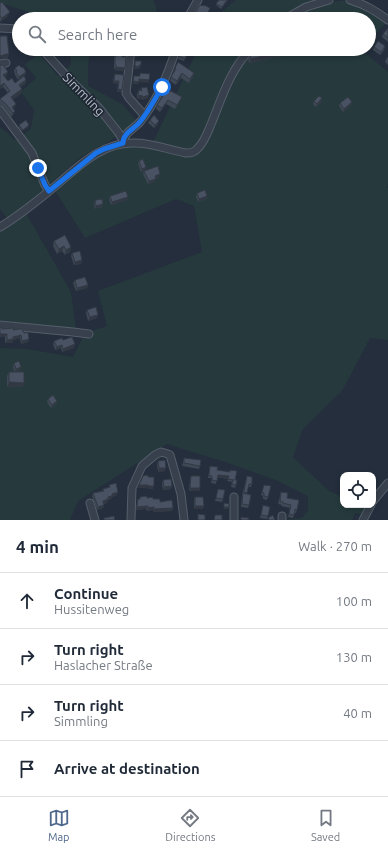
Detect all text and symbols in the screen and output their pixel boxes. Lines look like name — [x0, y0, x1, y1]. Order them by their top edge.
search box — [12, 12, 376, 56]
icon: search — [26, 23, 48, 45]
text: Search here — [58, 26, 137, 43]
street label: Simmling — [60, 70, 108, 118]
route start — [153, 78, 171, 96]
route end — [29, 159, 47, 177]
map controls — [340, 472, 376, 508]
button: locate — [340, 472, 376, 508]
text: 4 min — [16, 537, 59, 556]
text: Walk · 270 m — [298, 539, 372, 553]
text: Continue — [54, 585, 118, 602]
icon: ahead — [16, 590, 38, 612]
text: 100 m — [336, 594, 372, 608]
text: Hussitenweg — [54, 602, 129, 616]
text: Turn right — [54, 641, 124, 658]
icon: right — [16, 646, 38, 668]
text: 130 m — [336, 650, 372, 664]
text: Haslacher Straße — [54, 658, 153, 672]
text: Turn right — [54, 697, 124, 714]
icon: right — [16, 702, 38, 724]
text: 40 m — [343, 706, 372, 720]
text: Simmling — [54, 714, 108, 728]
icon: arrive — [16, 758, 38, 780]
text: Arrive at destination — [54, 760, 200, 777]
tab: Map — [48, 807, 70, 843]
tab: Directions — [165, 807, 215, 843]
tab: Saved — [311, 807, 340, 843]

